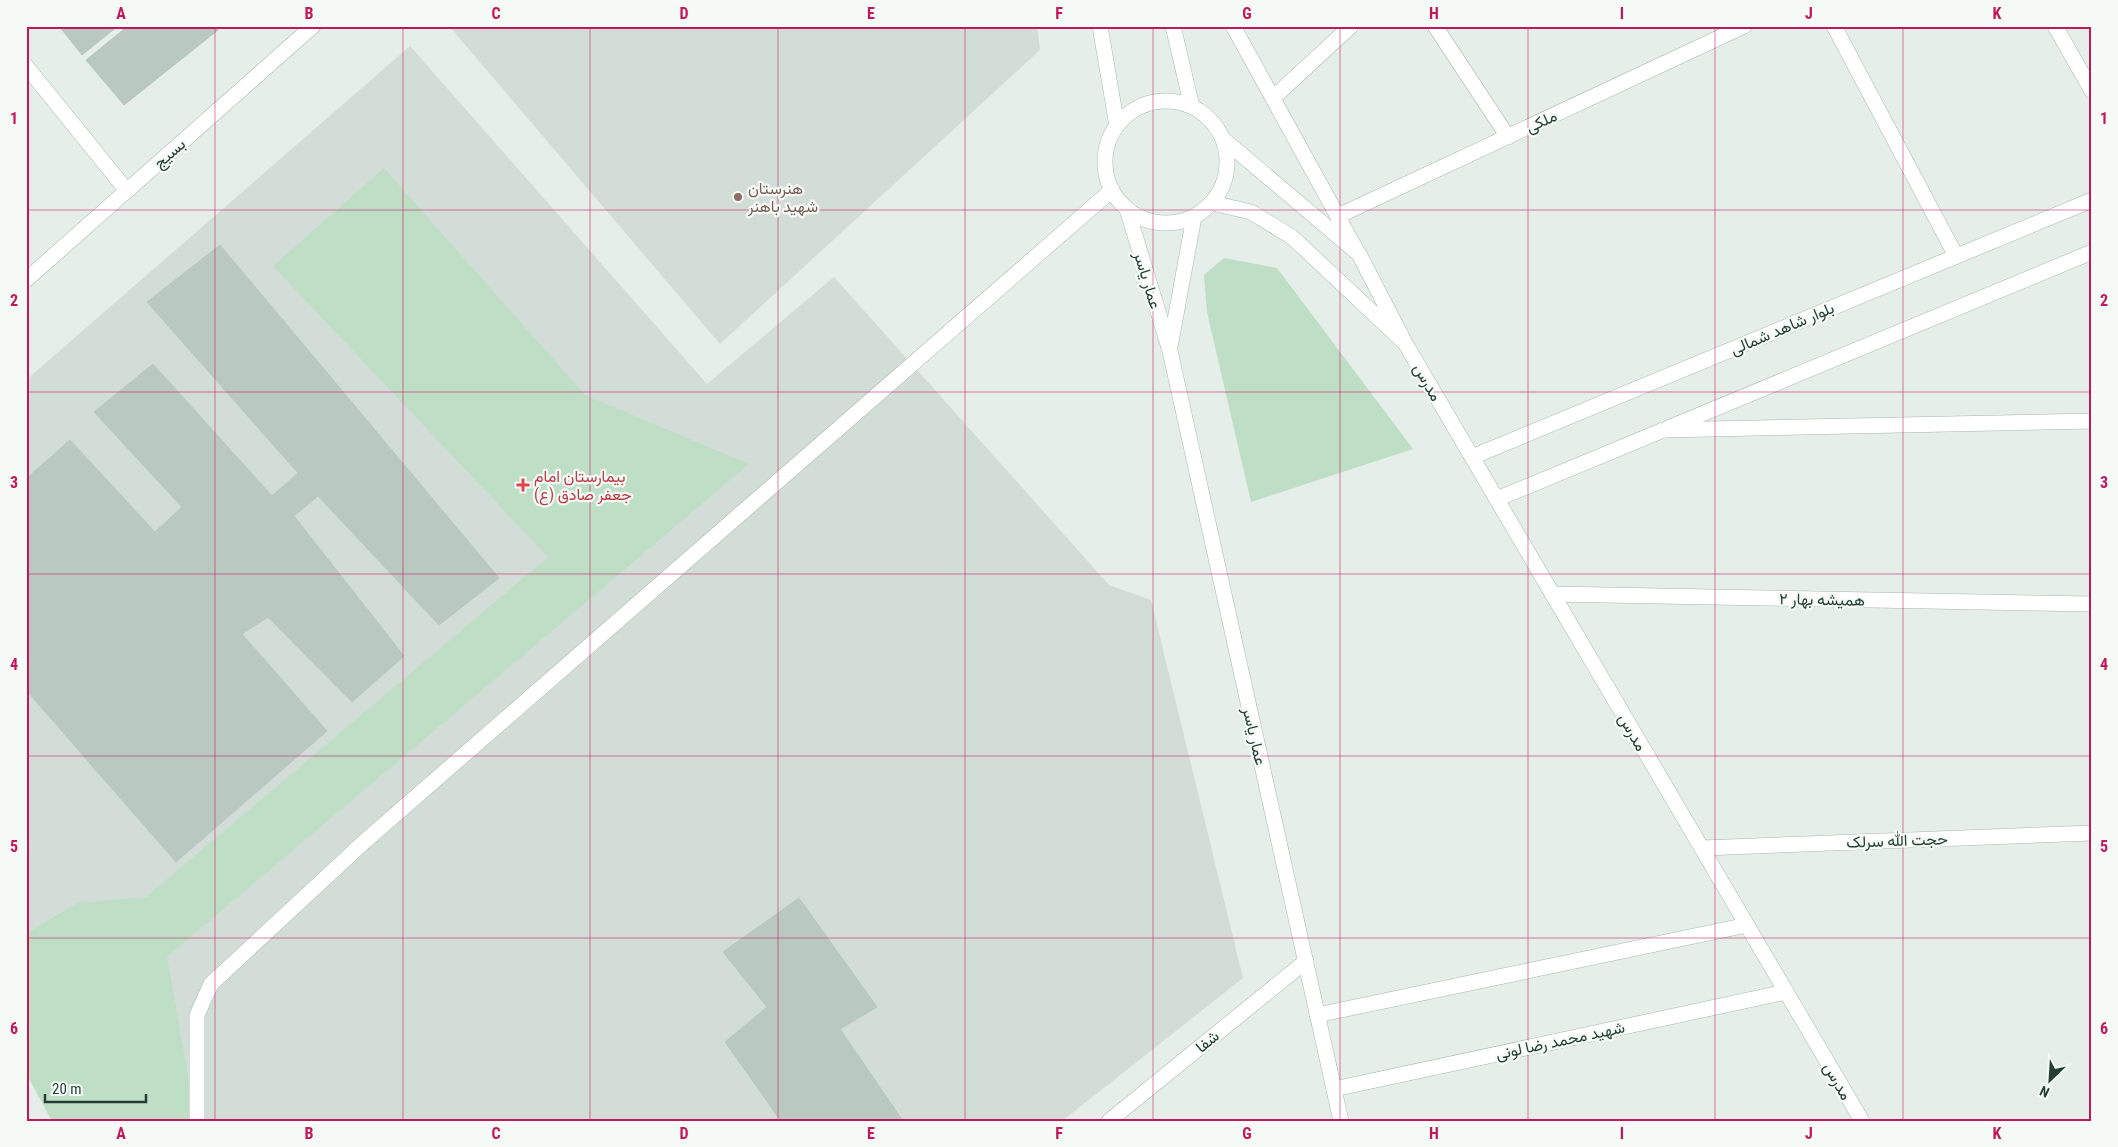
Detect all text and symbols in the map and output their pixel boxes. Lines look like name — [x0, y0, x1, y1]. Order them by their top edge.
text: A — [116, 4, 126, 23]
text: B — [305, 4, 314, 23]
text: C — [491, 4, 501, 23]
text: D — [679, 4, 689, 23]
text: E — [867, 4, 875, 23]
text: F — [1055, 4, 1063, 23]
text: G — [1242, 4, 1252, 23]
text: H — [1429, 4, 1439, 23]
text: I — [1620, 4, 1624, 23]
text: J — [1805, 4, 1813, 23]
text: K — [1993, 4, 2002, 23]
street label: ملکی — [1523, 106, 1560, 138]
text: 1 — [10, 109, 18, 128]
text: 1 — [2100, 109, 2108, 128]
street label: بسیج — [150, 134, 190, 174]
place label: هنرستان شهید باهنر — [747, 179, 818, 217]
marker: هنرستان شهید باهنر — [732, 191, 744, 203]
street label: عمار یاسر — [1129, 248, 1165, 311]
text: 2 — [10, 291, 18, 310]
text: 2 — [2100, 291, 2108, 310]
street label: بلوار شاهد شمالی — [1727, 298, 1837, 360]
street label: مدرس — [1408, 360, 1446, 405]
place label: بیمارستان امام جعفر صادق (ع) — [534, 467, 632, 506]
text: 3 — [10, 473, 18, 492]
text: 3 — [2100, 473, 2108, 492]
marker: بیمارستان امام جعفر صادق (ع) — [516, 478, 530, 492]
street label: همیشه بهار ۲ — [1779, 589, 1865, 611]
text: 4 — [10, 655, 18, 674]
text: 4 — [2100, 655, 2108, 674]
street label: عمار یاسر — [1237, 704, 1270, 767]
street label: مدرس — [1613, 710, 1651, 755]
street label: حجت الله سرلک — [1846, 829, 1948, 853]
text: 5 — [10, 837, 18, 856]
text: 5 — [2100, 837, 2108, 856]
street label: شهید محمد رضا لونی — [1494, 1018, 1627, 1064]
text: 6 — [10, 1019, 18, 1038]
text: 6 — [2100, 1019, 2108, 1038]
street label: شفا — [1192, 1026, 1223, 1057]
north arrow — [2026, 1054, 2076, 1104]
street label: مدرس — [1818, 1059, 1856, 1104]
scale bar — [45, 1072, 146, 1104]
text: 20 m — [52, 1080, 82, 1098]
text: N — [2037, 1083, 2052, 1101]
text: A — [116, 1124, 126, 1143]
text: B — [305, 1124, 314, 1143]
text: C — [491, 1124, 501, 1143]
text: D — [679, 1124, 689, 1143]
text: E — [867, 1124, 875, 1143]
text: F — [1055, 1124, 1063, 1143]
text: G — [1242, 1124, 1252, 1143]
text: H — [1429, 1124, 1439, 1143]
text: I — [1620, 1124, 1624, 1143]
text: J — [1805, 1124, 1813, 1143]
text: K — [1993, 1124, 2002, 1143]

